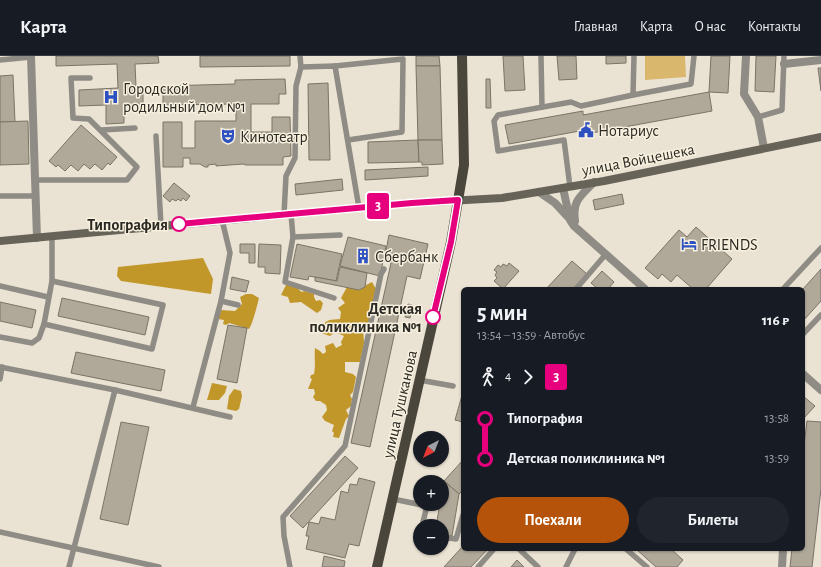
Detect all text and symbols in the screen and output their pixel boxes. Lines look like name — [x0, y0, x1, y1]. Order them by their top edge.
text: Карта — [20, 18, 67, 37]
text: Главная — [574, 20, 618, 34]
text: Карта — [640, 20, 673, 34]
text: О нас — [695, 20, 726, 34]
text: Контакты — [748, 20, 801, 34]
place label: Городской родильный дом №1 — [123, 81, 246, 115]
hospital icon: Городской родильный дом №1 — [102, 88, 120, 106]
public building icon: Нотариус — [577, 121, 595, 139]
place label: Нотариус — [598, 123, 659, 140]
theatre icon: Кинотеатр — [219, 127, 237, 145]
place label: Кинотеатр — [240, 129, 308, 145]
street label: улица Войцешека — [579, 141, 696, 180]
line badge: 3 — [365, 193, 391, 219]
text: 3 — [375, 199, 381, 213]
marker: Типография — [171, 216, 187, 232]
place label: Типография — [87, 217, 168, 233]
hotel icon: FRIENDS — [680, 235, 698, 253]
place label: FRIENDS — [701, 237, 758, 253]
building icon: Сбербанк — [354, 247, 372, 265]
place label: Сбербанк — [375, 249, 439, 265]
place label: Детская поликлиника №1 — [309, 301, 422, 335]
text: 5 мин — [477, 302, 528, 324]
marker: Детская поликлиника №1 — [425, 309, 441, 325]
text: 116 ₽ — [762, 313, 789, 328]
text: 13:54 – 13:59 · Автобус — [477, 329, 585, 342]
street label: улица Тушканова — [380, 349, 421, 461]
icon: walk — [477, 366, 499, 388]
icon: forward — [517, 366, 539, 388]
text: 4 — [505, 370, 511, 383]
text: 3 — [553, 370, 559, 384]
text: Типография — [507, 411, 583, 426]
text: 13:58 — [765, 412, 789, 425]
north arrow — [413, 431, 449, 467]
map controls — [413, 431, 449, 555]
text: Детская поликлиника №1 — [507, 451, 666, 466]
text: 13:59 — [765, 452, 789, 465]
button: + — [413, 475, 449, 511]
button: Поехали — [477, 497, 629, 543]
button: Билеты — [637, 497, 789, 543]
button: − — [413, 519, 449, 555]

